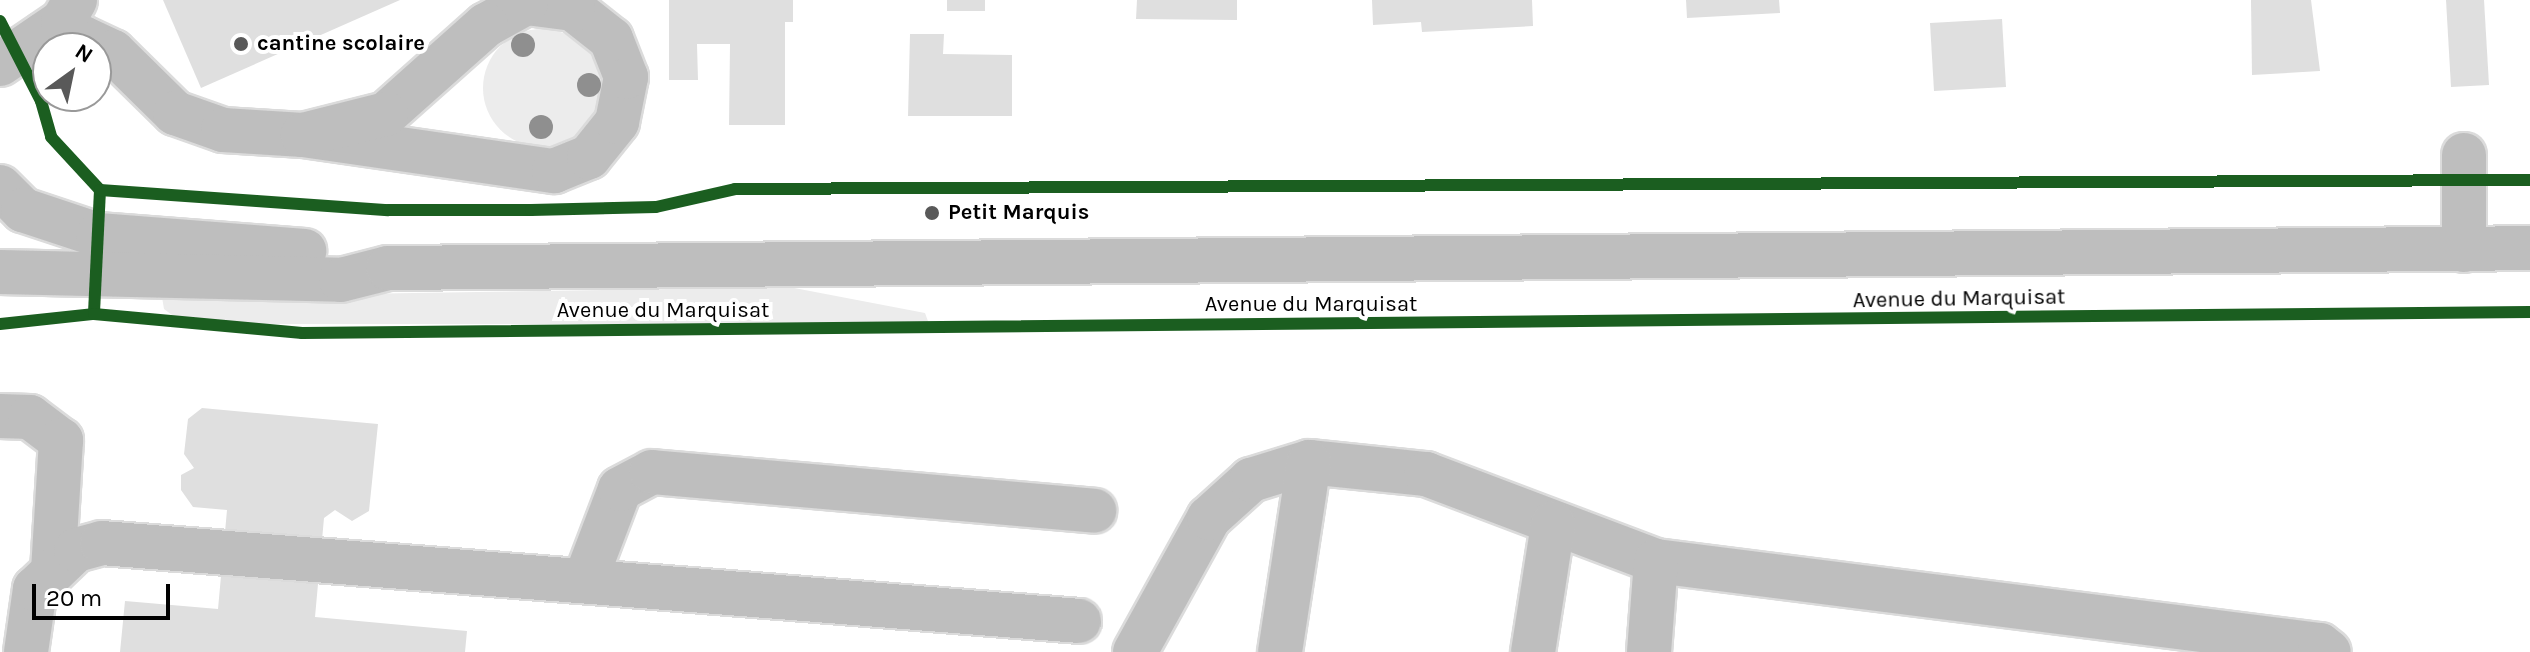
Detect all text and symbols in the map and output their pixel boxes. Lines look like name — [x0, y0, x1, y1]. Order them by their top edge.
place label: cantine scolaire — [257, 31, 425, 57]
north arrow — [32, 32, 112, 112]
marker: cantine scolaire — [232, 35, 250, 53]
text: N — [70, 38, 98, 69]
place label: Petit Marquis — [948, 200, 1089, 226]
marker: Petit Marquis — [923, 204, 941, 222]
street label: Avenue du Marquisat — [1852, 284, 2066, 314]
street label: Avenue du Marquisat — [1205, 292, 1417, 318]
street label: Avenue du Marquisat — [557, 298, 769, 324]
scale bar — [36, 568, 174, 618]
text: 20 m — [46, 584, 102, 612]

